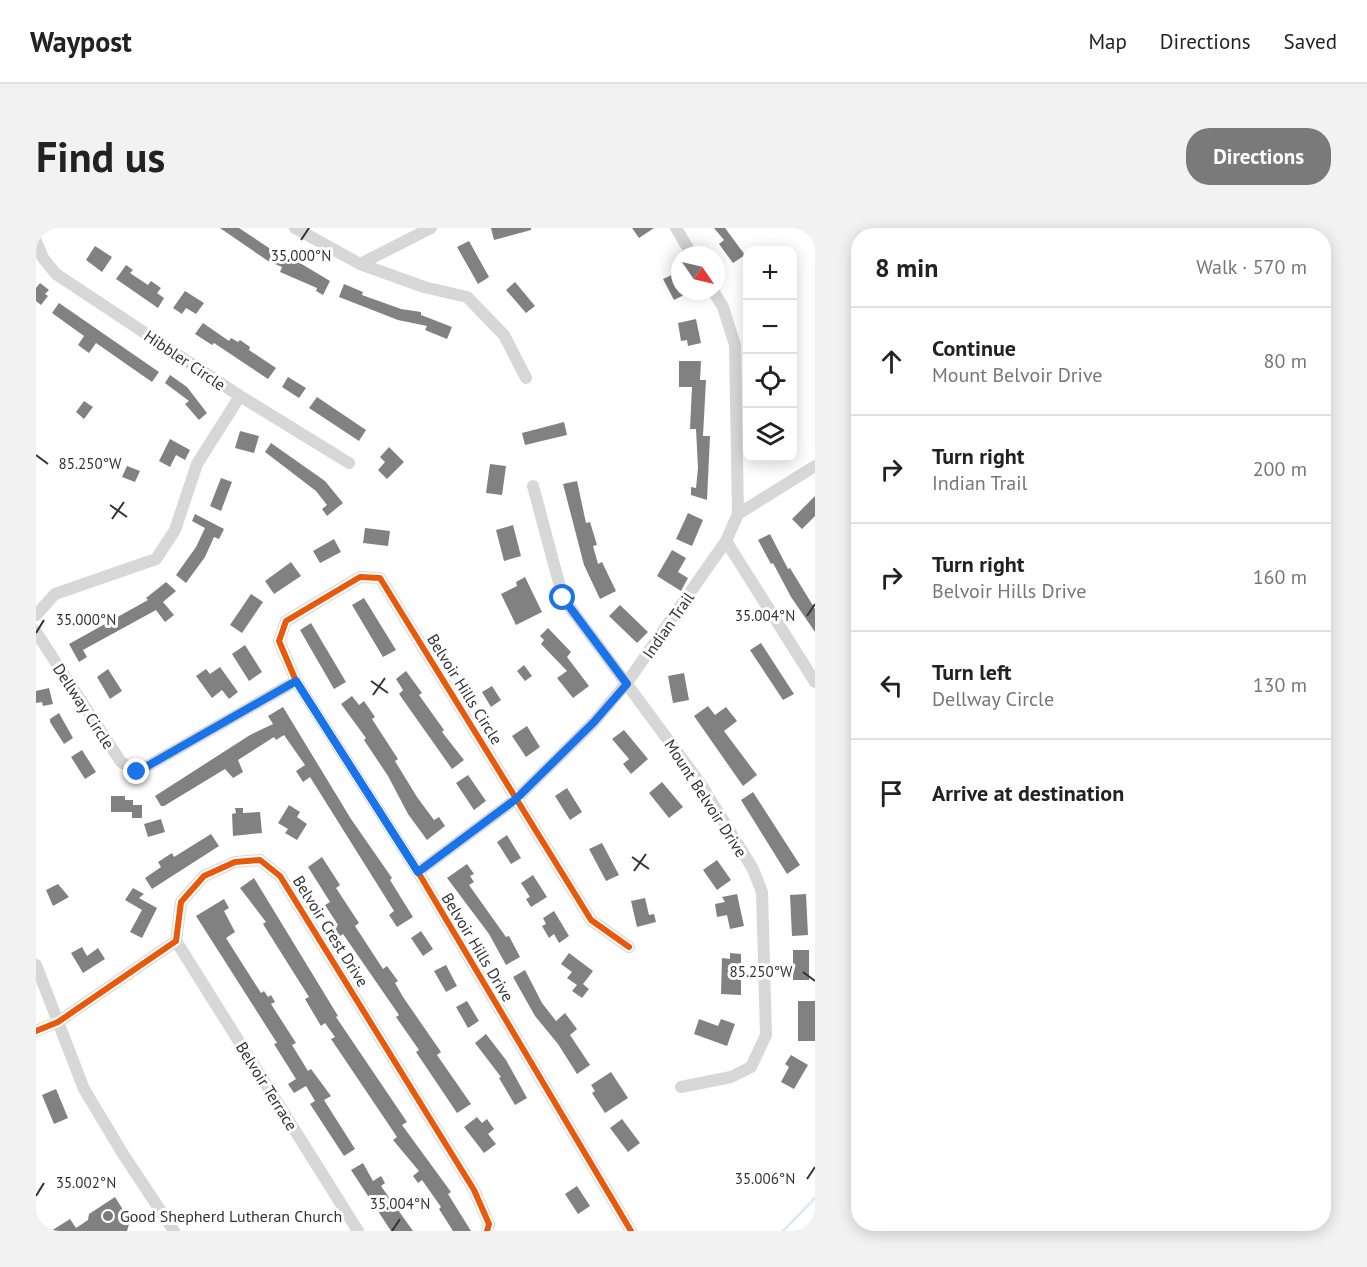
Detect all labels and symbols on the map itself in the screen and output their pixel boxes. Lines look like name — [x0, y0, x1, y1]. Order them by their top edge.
text: 35.000°N — [271, 246, 331, 265]
north arrow — [671, 246, 725, 300]
street label: Hibbler Circle — [141, 326, 229, 394]
text: 85.250°W — [59, 454, 122, 473]
route start — [549, 584, 575, 610]
street label: Indian Trail — [638, 588, 698, 662]
text: 35.004°N — [735, 606, 795, 625]
text: 35.000°N — [56, 610, 116, 629]
street label: Belvoir Hills Circle — [423, 630, 507, 748]
street label: Dellway Circle — [49, 660, 119, 752]
street label: Mount Belvoir Drive — [660, 735, 752, 861]
route end — [123, 758, 149, 784]
street label: Belvoir Crest Drive — [289, 872, 373, 990]
street label: Belvoir Hills Drive — [438, 889, 518, 1005]
text: 85.250°W — [730, 962, 793, 981]
street label: Belvoir Terrace — [232, 1038, 302, 1134]
text: 35.006°N — [735, 1169, 795, 1188]
text: 35.002°N — [56, 1173, 116, 1192]
text: 35.004°N — [370, 1194, 430, 1213]
place label: Good Shepherd Lutheran Church — [120, 1206, 342, 1226]
marker: Good Shepherd Lutheran Church — [101, 1209, 115, 1223]

